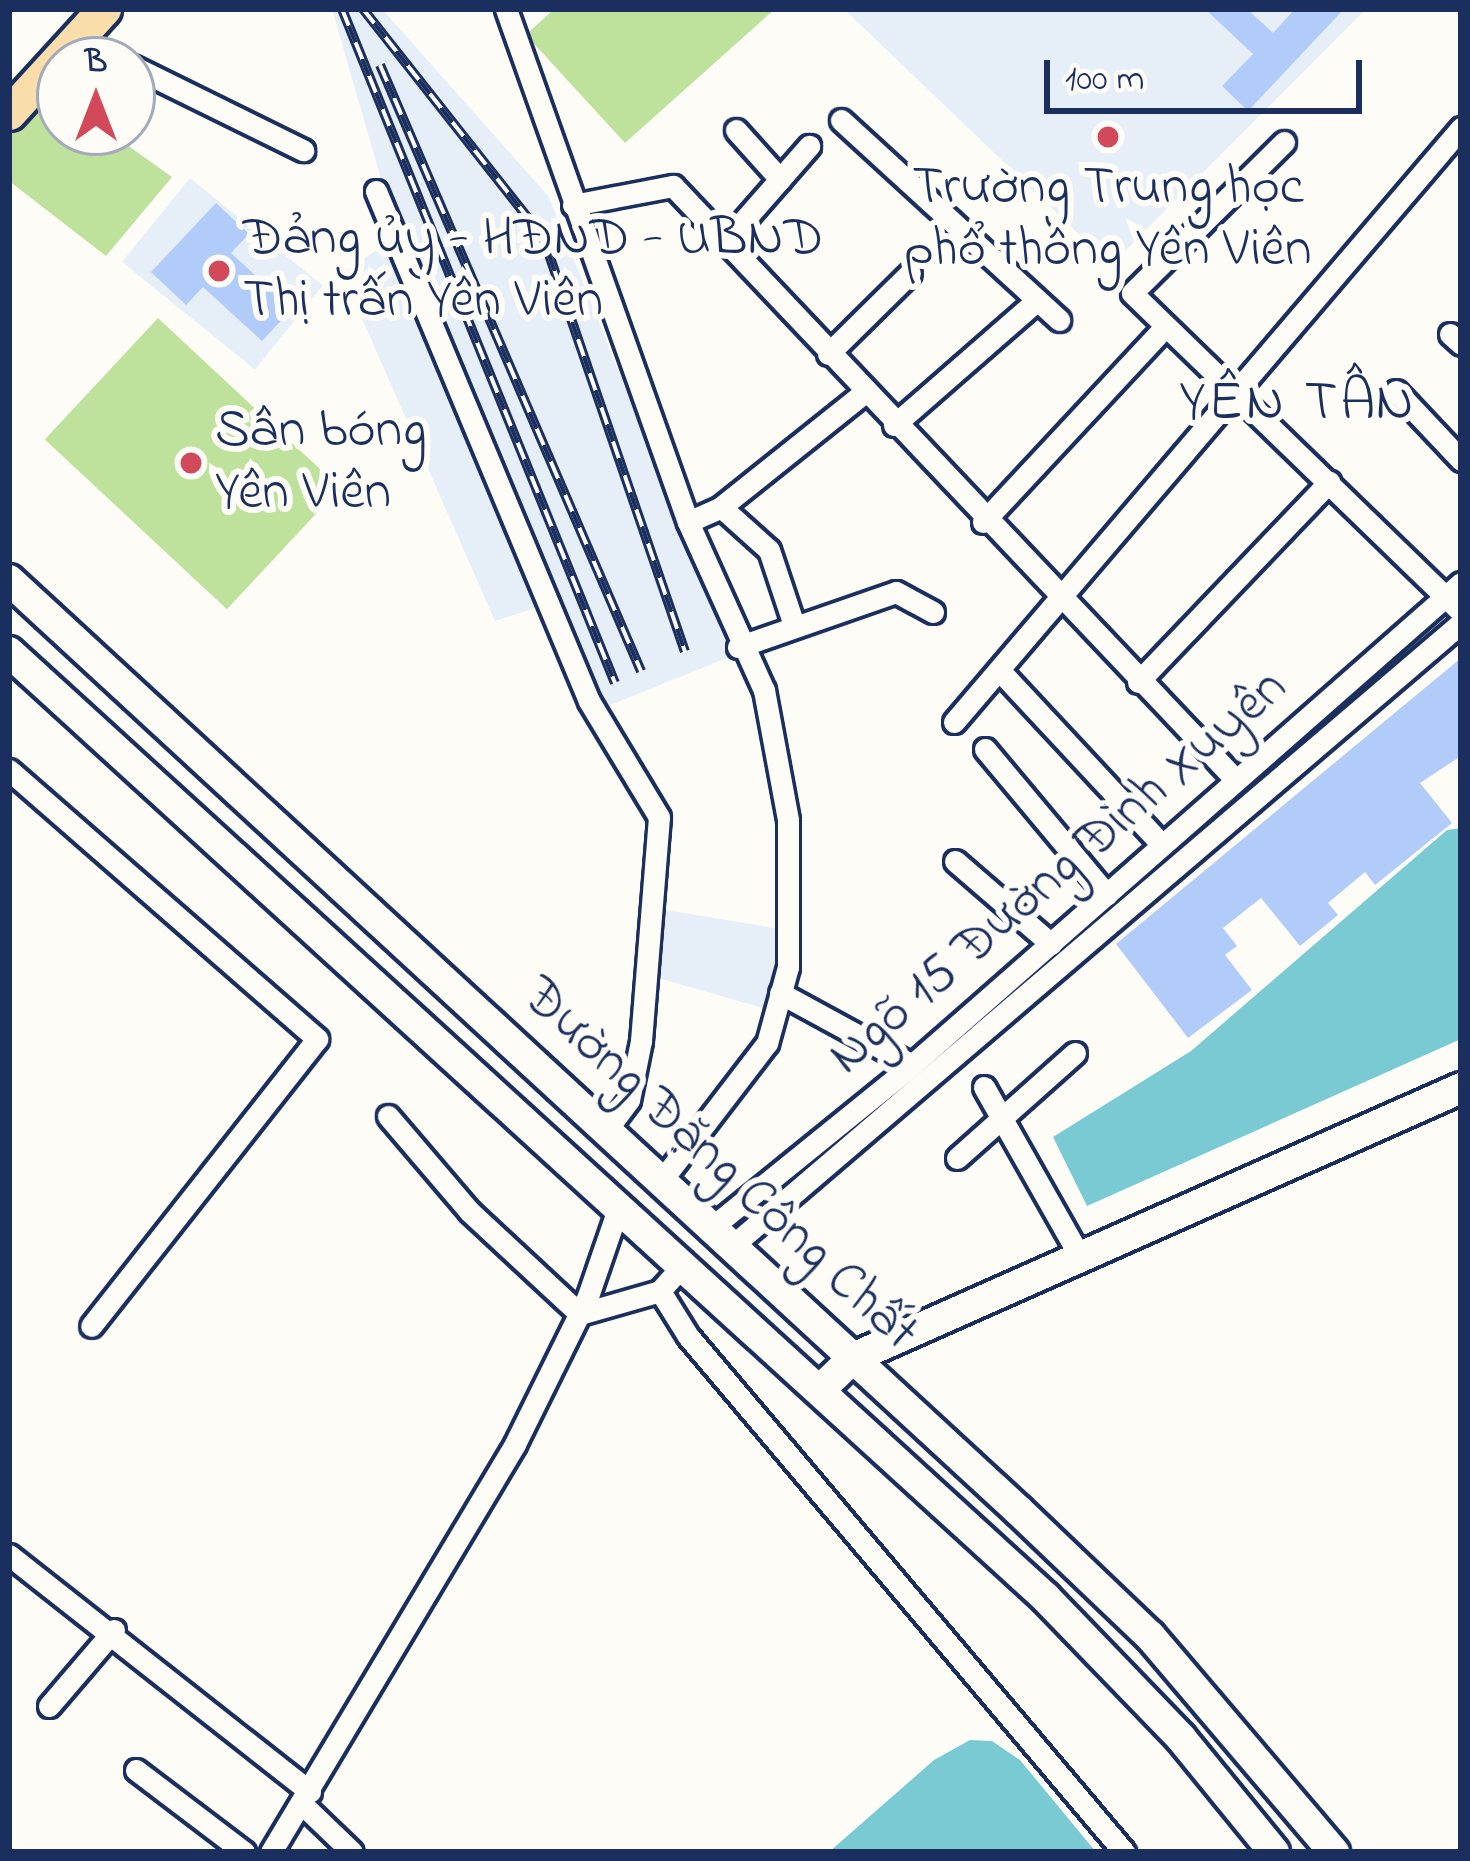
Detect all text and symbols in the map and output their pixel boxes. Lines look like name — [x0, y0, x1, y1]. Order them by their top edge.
north arrow — [36, 36, 156, 156]
scale bar — [1050, 36, 1368, 110]
text: B — [85, 39, 107, 87]
text: 100 m — [1065, 54, 1145, 107]
marker: Trường Trung học phổ thông Yên Viên — [1095, 124, 1121, 150]
place label: Trường Trung học phổ thông Yên Viên — [904, 157, 1312, 284]
place label: Đảng ủy - HĐND - UBND Thị trấn Yên Viên — [243, 208, 823, 334]
marker: Đảng ủy - HĐND - UBND Thị trấn Yên Viên — [206, 258, 232, 284]
district label: YÊN TÂN — [1179, 371, 1417, 439]
place label: Sân bóng Yên Viên — [215, 400, 426, 526]
marker: Sân bóng Yên Viên — [178, 450, 204, 476]
street label: Ngõ 15 Đường Đình Xuyên — [817, 656, 1301, 1090]
street label: Đường Đặng Công Chất — [507, 964, 931, 1366]

